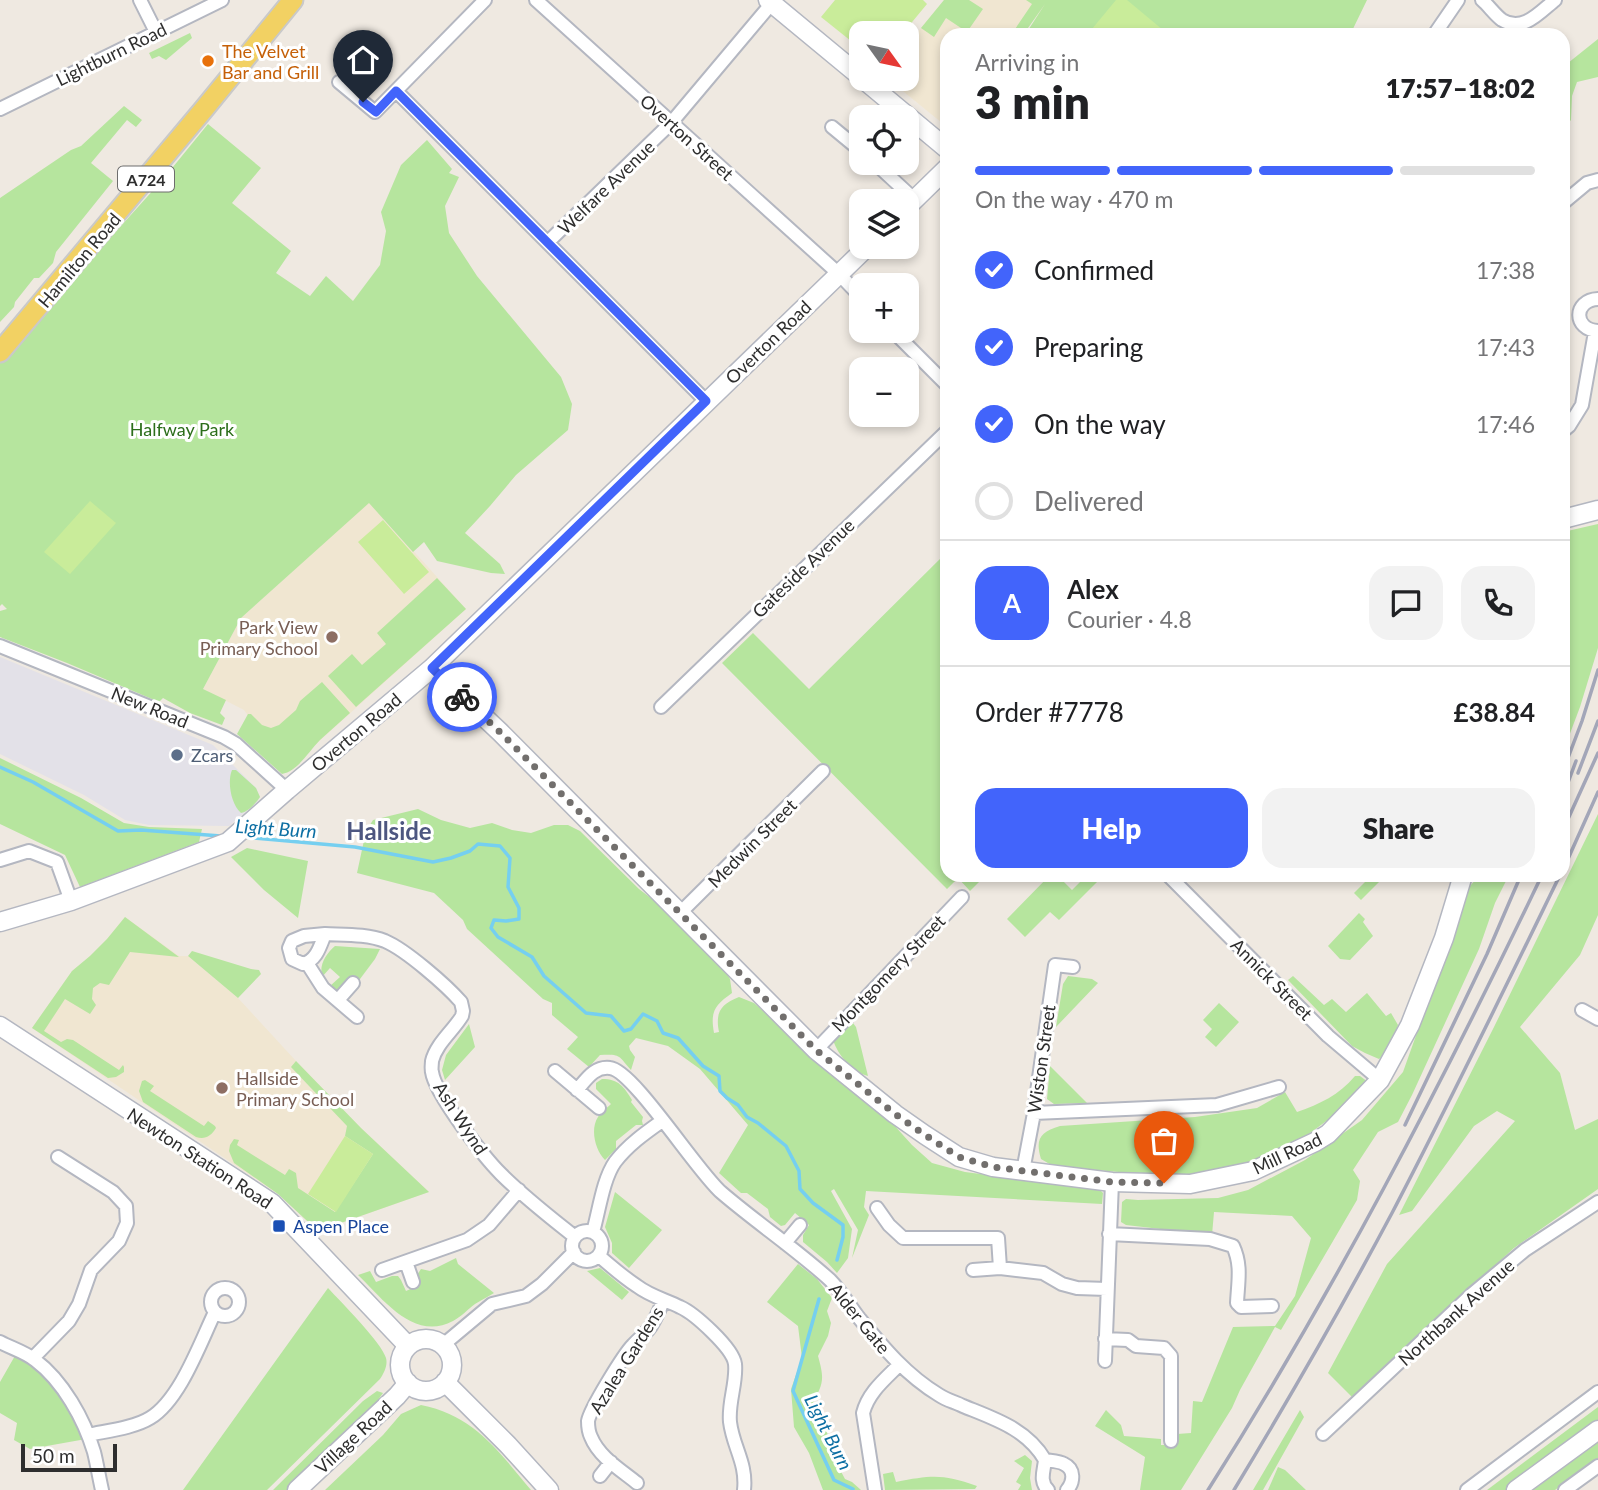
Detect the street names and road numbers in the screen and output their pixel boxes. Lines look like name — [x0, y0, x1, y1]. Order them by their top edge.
street label: Lightburn Road — [52, 18, 170, 90]
street label: Overton Street — [636, 89, 739, 185]
street label: Welfare Avenue — [553, 135, 659, 239]
road number: A724 — [118, 167, 174, 192]
street label: Hamilton Road — [33, 208, 125, 312]
street label: Overton Road — [721, 296, 815, 388]
street label: Gateside Avenue — [747, 514, 859, 622]
street label: New Road — [108, 682, 192, 732]
street label: Overton Road — [307, 688, 405, 776]
street label: Medwin Street — [703, 794, 801, 892]
street label: Montgomery Street — [827, 910, 950, 1036]
street label: Annick Street — [1227, 934, 1318, 1025]
street label: Wiston Street — [1022, 1003, 1060, 1115]
street label: Ash Wynd — [429, 1078, 493, 1158]
street label: Newton Station Road — [123, 1103, 277, 1213]
street label: Mill Road — [1249, 1127, 1325, 1179]
street label: Northbank Avenue — [1393, 1254, 1519, 1370]
street label: Alder Gate — [825, 1278, 895, 1358]
street label: Azalea Gardens — [584, 1302, 668, 1418]
street label: Village Road — [310, 1396, 396, 1478]

